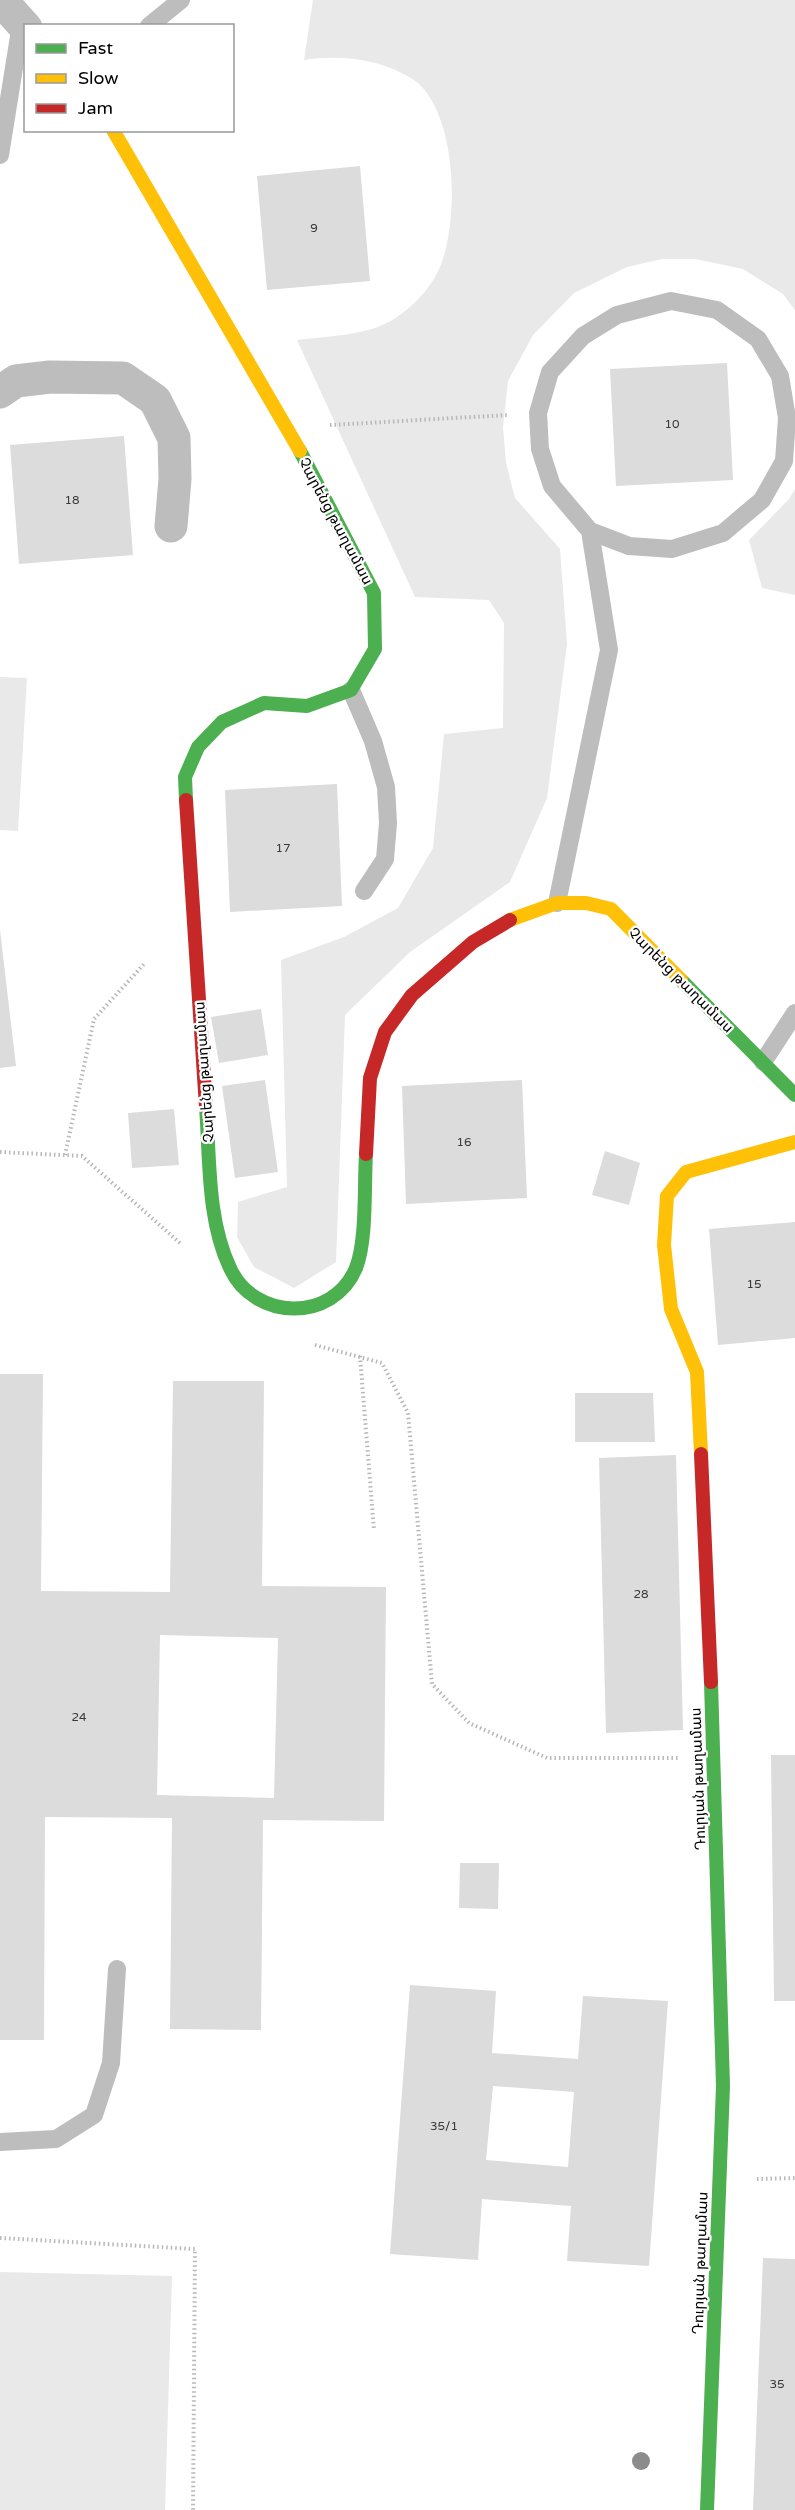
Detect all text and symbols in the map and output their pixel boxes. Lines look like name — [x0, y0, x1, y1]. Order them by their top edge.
legend — [24, 24, 234, 132]
text: Fast — [78, 37, 113, 59]
text: Slow — [78, 67, 119, 89]
text: Jam — [78, 97, 113, 119]
house number: 9 — [310, 221, 318, 235]
house number: 10 — [664, 417, 680, 431]
street label: Չարենց թաղամաս — [295, 454, 377, 588]
house number: 18 — [64, 493, 80, 507]
house number: 17 — [275, 841, 291, 855]
street label: Չարենց թաղամաս — [625, 924, 737, 1036]
street label: Չարենց թաղամաս — [190, 1001, 218, 1143]
house number: 16 — [456, 1135, 472, 1149]
house number: 15 — [746, 1277, 762, 1291]
house number: 28 — [633, 1587, 649, 1601]
street label: Դուրյան թաղամաս — [687, 1707, 709, 1851]
house number: 24 — [71, 1710, 87, 1724]
house number: 35/1 — [430, 2119, 458, 2133]
street label: Դուրյան թաղամաս — [689, 2191, 711, 2335]
house number: 35 — [769, 2377, 785, 2391]

